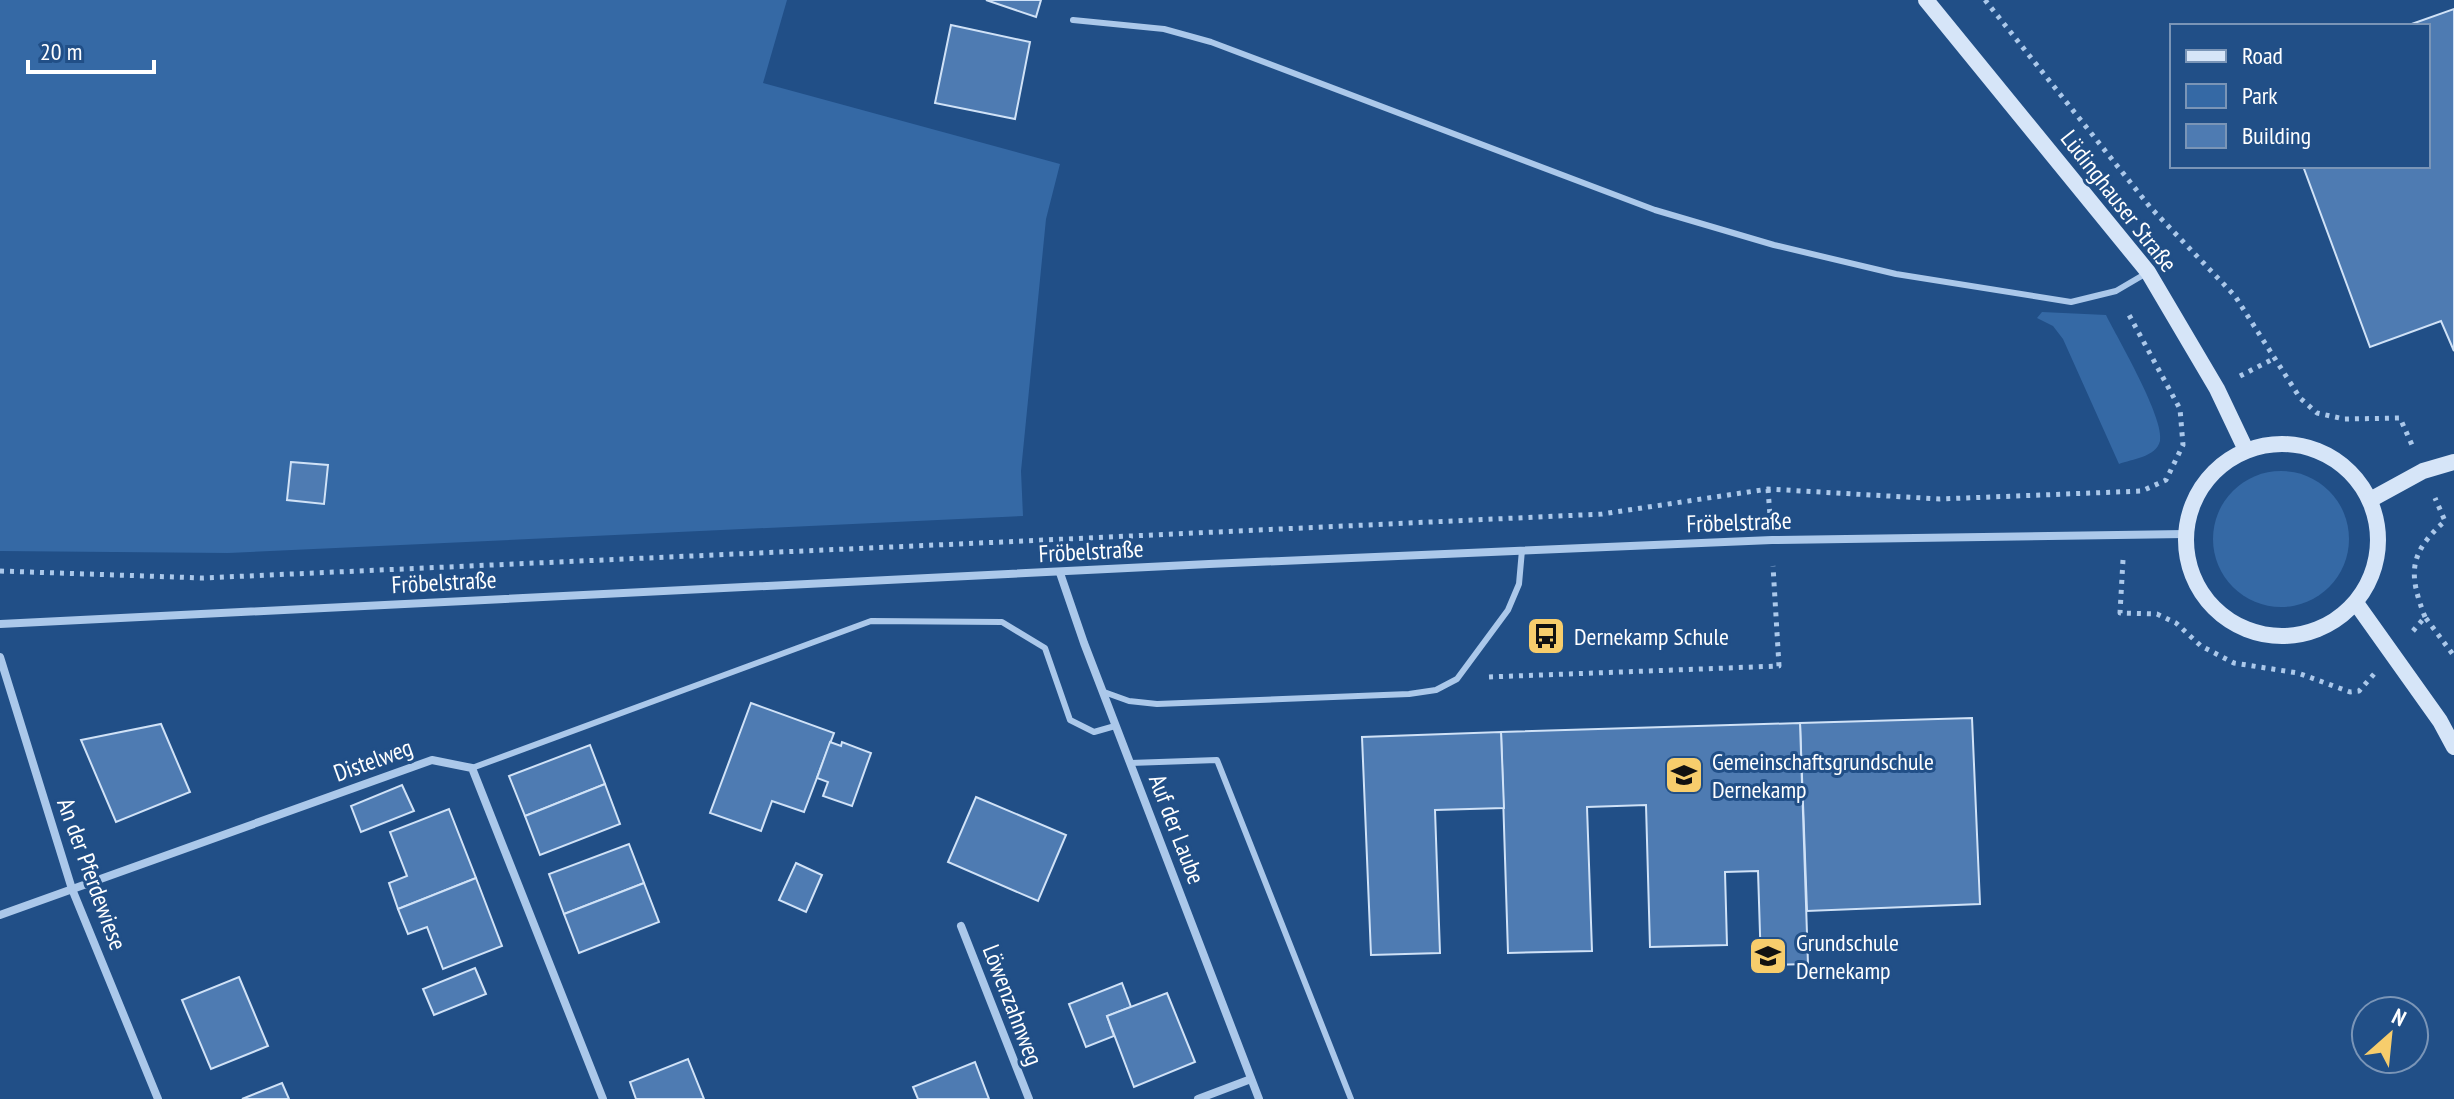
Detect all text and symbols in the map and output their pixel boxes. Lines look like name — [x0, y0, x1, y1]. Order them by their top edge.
scale bar — [28, 24, 154, 74]
legend — [2170, 24, 2430, 168]
text: 20 m — [40, 36, 82, 67]
text: Road — [2242, 40, 2283, 71]
text: Park — [2242, 80, 2278, 111]
text: Building — [2242, 120, 2311, 151]
street label: Lüdinghauser Straße — [2054, 124, 2184, 278]
street label: Fröbelstraße — [1686, 505, 1792, 539]
street label: Fröbelstraße — [1038, 533, 1144, 569]
street label: Fröbelstraße — [391, 564, 497, 600]
bus stop icon: Dernekamp Schule — [1525, 615, 1567, 657]
place label: Dernekamp Schule — [1574, 621, 1729, 652]
street label: Distelweg — [329, 731, 417, 789]
place label: Gemeinschaftsgrundschule Dernekamp — [1712, 746, 1934, 805]
school or university icon: Gemeinschaftsgrundschule Dernekamp — [1663, 754, 1705, 796]
street label: Auf der Laube — [1142, 770, 1212, 888]
street label: An der Pferdewiese — [50, 794, 134, 954]
place label: Grundschule Dernekamp — [1796, 927, 1899, 986]
school or university icon: Grundschule Dernekamp — [1747, 935, 1789, 977]
street label: Löwenzahnweg — [976, 940, 1050, 1070]
north arrow — [2350, 995, 2430, 1075]
text: N — [2387, 1002, 2411, 1032]

